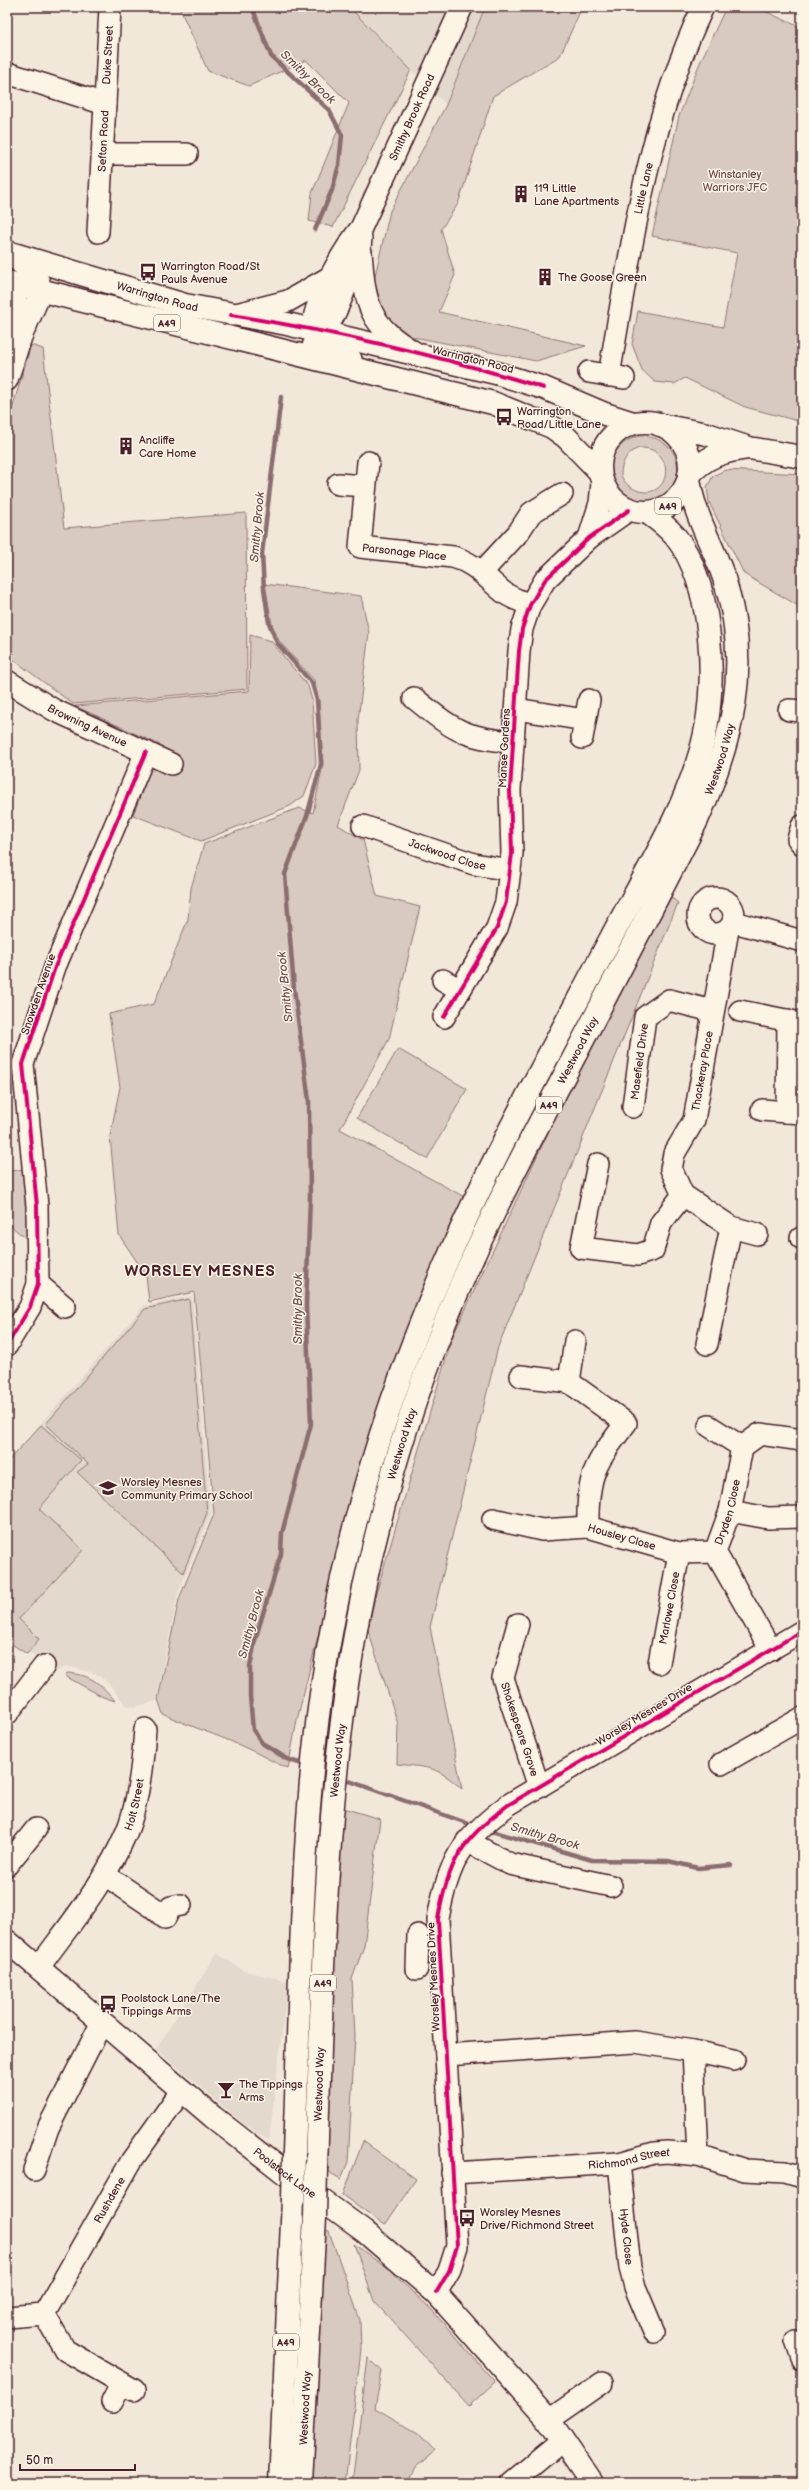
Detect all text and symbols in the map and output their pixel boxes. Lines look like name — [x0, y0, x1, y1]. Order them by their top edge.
street label: Duke Street — [100, 25, 116, 85]
water label: Smithy Brook — [277, 47, 339, 108]
street label: Smithy Brook Road — [387, 72, 438, 163]
street label: Sefton Road — [95, 110, 112, 172]
street label: Little Lane — [632, 161, 656, 215]
park label: Winstanley Warriors JFC — [703, 168, 767, 194]
place label: 119 Little Lane Apartments — [534, 182, 620, 208]
building icon: 119 Little Lane Apartments — [511, 184, 531, 204]
place label: Warrington Road/St Pauls Avenue — [161, 260, 260, 286]
bus stop icon: Warrington Road/St Pauls Avenue — [138, 262, 158, 282]
building icon: The Goose Green — [535, 267, 555, 287]
place label: The Goose Green — [558, 271, 647, 284]
street label: Warrington Road — [115, 279, 199, 314]
road number: A49 — [154, 315, 180, 331]
street label: Warrington Road — [431, 343, 515, 376]
place label: Warrington Road/Little Lane — [517, 405, 602, 431]
bus stop icon: Warrington Road/Little Lane — [494, 407, 514, 427]
place label: Ancliffe Care Home — [139, 434, 197, 460]
building icon: Ancliffe Care Home — [116, 436, 136, 456]
water label: Smithy Brook — [247, 490, 268, 563]
road number: A49 — [655, 498, 681, 514]
street label: Parsonage Place — [362, 541, 448, 563]
street label: Browning Avenue — [45, 702, 129, 750]
street label: Manse Gardens — [496, 707, 513, 788]
street label: Westwood Way — [702, 722, 737, 797]
street label: Jackwood Close — [407, 836, 487, 873]
water label: Smithy Brook — [274, 950, 297, 1023]
street label: Snowden Avenue — [18, 951, 59, 1037]
street label: Westwood Way — [555, 1015, 601, 1086]
street label: Masefield Drive — [628, 1022, 651, 1101]
street label: Thackeray Place — [689, 1029, 716, 1112]
road number: A49 — [536, 1097, 562, 1113]
district label: WORSLEY MESNES — [124, 1262, 276, 1281]
water label: Smithy Brook — [291, 1273, 306, 1344]
street label: Westwood Way — [385, 1406, 420, 1481]
place label: Worsley Mesnes Community Primary School — [121, 1476, 253, 1502]
school or university icon: Worsley Mesnes Community Primary School — [98, 1478, 118, 1498]
street label: Dryden Close — [712, 1478, 743, 1547]
street label: Housley Close — [586, 1521, 658, 1553]
street label: Marlowe Close — [657, 1570, 683, 1645]
water label: Smithy Brook — [235, 1587, 268, 1660]
street label: Worsley Mesnes Drive — [594, 1680, 695, 1748]
street label: Shakespeare Grove — [498, 1681, 541, 1779]
street label: Westwood Way — [328, 1723, 348, 1798]
street label: Holt Street — [122, 1777, 147, 1833]
water label: Smithy Brook — [509, 1820, 582, 1854]
street label: Worsley Mesnes Drive — [424, 1921, 443, 2032]
road number: A49 — [310, 1975, 336, 1991]
place label: Poolstock Lane/The Tippings Arms — [121, 1992, 221, 2018]
bus stop icon: Poolstock Lane/The Tippings Arms — [98, 1994, 118, 2014]
street label: Westwood Way — [312, 2047, 327, 2121]
place label: The Tippings Arms — [239, 2078, 303, 2104]
bar icon: The Tippings Arms — [216, 2080, 236, 2100]
street label: Poolstock Lane — [251, 2145, 319, 2201]
street label: Richmond Street — [588, 2146, 671, 2172]
street label: Rushdene — [91, 2174, 128, 2225]
place label: Worsley Mesnes Drive/Richmond Street — [480, 2206, 595, 2232]
bus stop icon: Worsley Mesnes Drive/Richmond Street — [457, 2208, 477, 2228]
street label: Hyde Close — [617, 2208, 636, 2266]
road number: A49 — [273, 2334, 299, 2350]
street label: Westwood Way — [297, 2371, 314, 2445]
scale bar — [20, 2446, 135, 2472]
text: 50 m — [26, 2453, 53, 2468]

